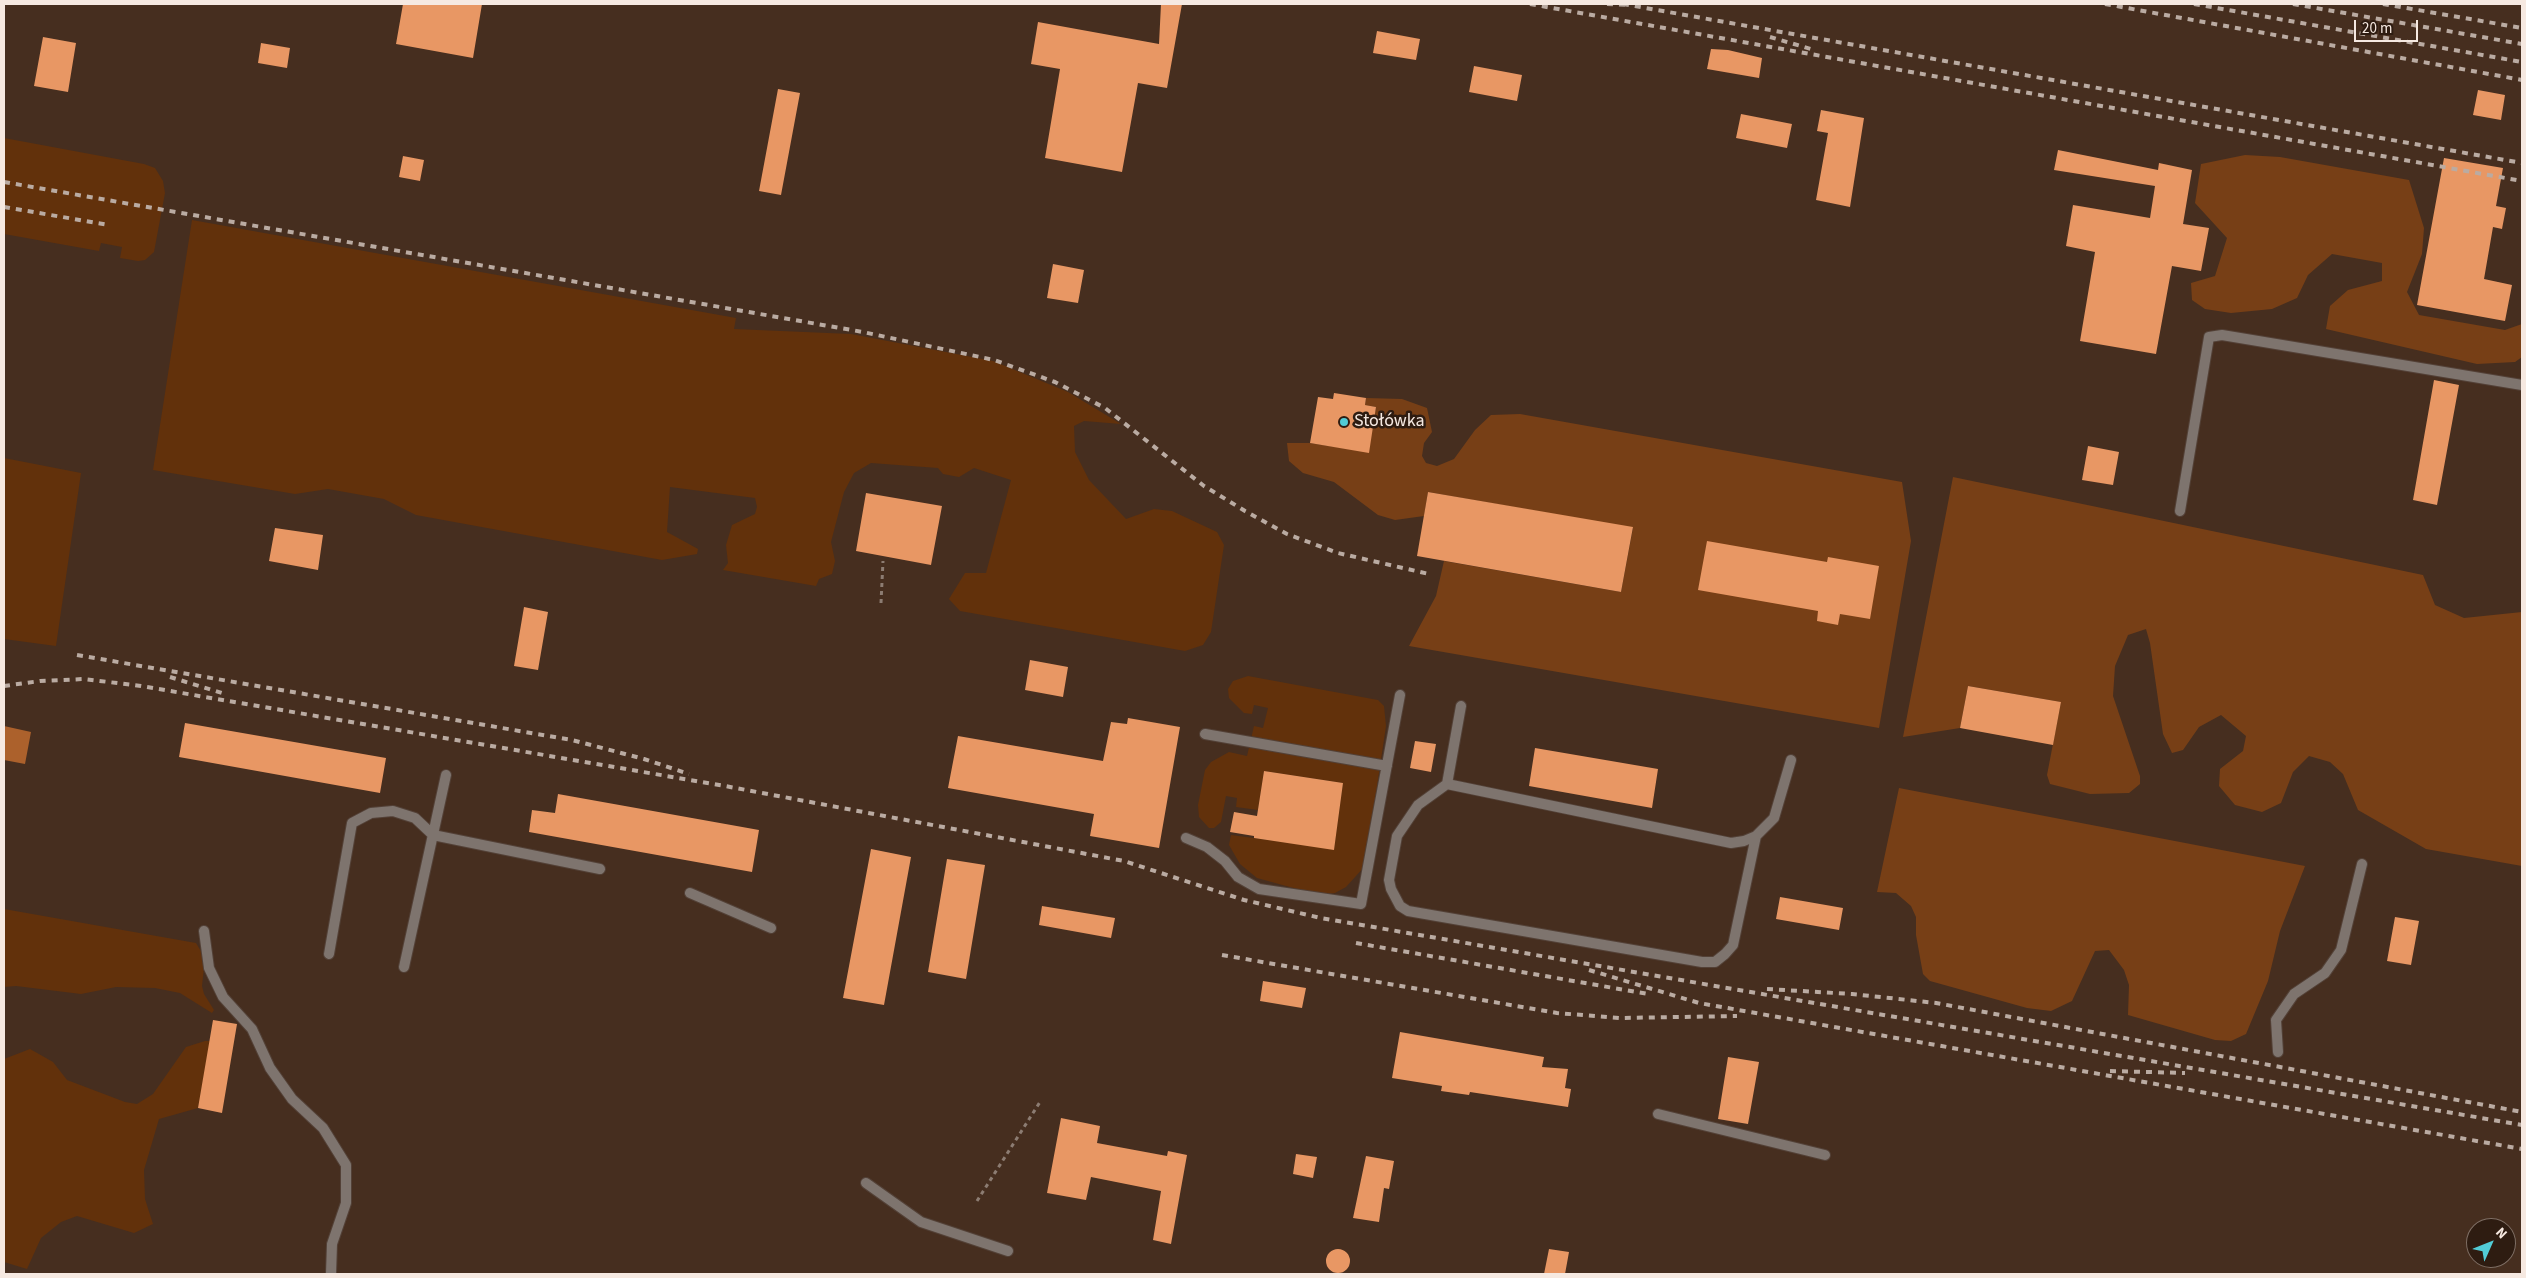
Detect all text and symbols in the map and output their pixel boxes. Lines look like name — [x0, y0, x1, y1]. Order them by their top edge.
scale bar — [2356, 10, 2420, 42]
text: 20 m — [2362, 18, 2392, 39]
place label: Stołówka — [1354, 411, 1425, 433]
marker: Stołówka — [1338, 416, 1350, 428]
north arrow — [2466, 1218, 2516, 1268]
text: N — [2491, 1223, 2511, 1244]

